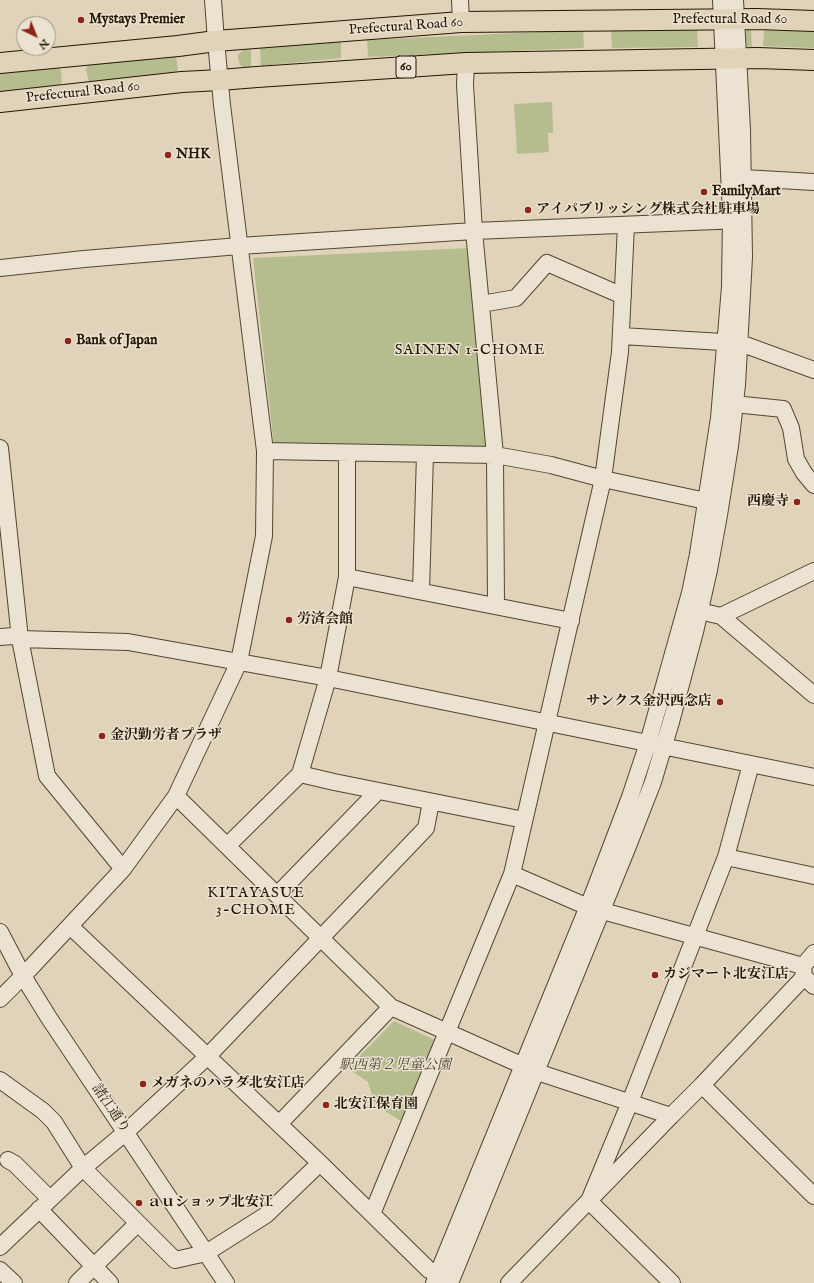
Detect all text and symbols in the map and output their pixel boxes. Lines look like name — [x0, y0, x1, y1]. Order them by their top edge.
place label: Mystays Premier — [89, 12, 185, 28]
street label: Prefectural Road 60 — [673, 12, 787, 28]
marker: Mystays Premier — [76, 15, 86, 25]
street label: Prefectural Road 60 — [348, 15, 464, 39]
north arrow — [16, 16, 56, 56]
text: N — [35, 36, 52, 52]
road number: 60 — [396, 56, 416, 78]
street label: Prefectural Road 60 — [25, 79, 141, 107]
place label: NHK — [176, 147, 210, 163]
marker: NHK — [163, 150, 173, 160]
place label: FamilyMart — [712, 184, 781, 200]
marker: FamilyMart — [699, 187, 709, 197]
place label: アイパブリッシング株式会社駐車場 — [536, 202, 760, 218]
marker: アイパブリッシング株式会社駐車場 — [523, 205, 533, 215]
place label: Bank of Japan — [76, 333, 157, 349]
marker: Bank of Japan — [63, 336, 73, 346]
district label: SAINEN 1-CHOME — [395, 342, 545, 360]
place label: 西慶寺 — [747, 494, 789, 510]
marker: 西慶寺 — [792, 497, 802, 507]
place label: 労済会館 — [297, 612, 353, 628]
marker: 労済会館 — [284, 615, 294, 625]
place label: サンクス金沢西念店 — [586, 694, 712, 710]
marker: サンクス金沢西念店 — [715, 697, 725, 707]
place label: 金沢勤労者プラザ — [110, 728, 222, 744]
marker: 金沢勤労者プラザ — [97, 731, 107, 741]
district label: KITAYASUE 3-CHOME — [207, 885, 305, 920]
place label: カジマート北安江店 — [663, 967, 789, 983]
marker: カジマート北安江店 — [650, 970, 660, 980]
park label: 駅西第２児童公園 — [339, 1058, 451, 1074]
place label: メガネのハラダ北安江店 — [151, 1076, 305, 1092]
marker: メガネのハラダ北安江店 — [138, 1079, 148, 1089]
street label: 諸江通り — [87, 1081, 133, 1137]
place label: 北安江保育園 — [334, 1097, 418, 1113]
marker: 北安江保育園 — [321, 1100, 331, 1110]
place label: ａｕショップ北安江 — [147, 1195, 273, 1211]
marker: ａｕショップ北安江 — [134, 1198, 144, 1208]

